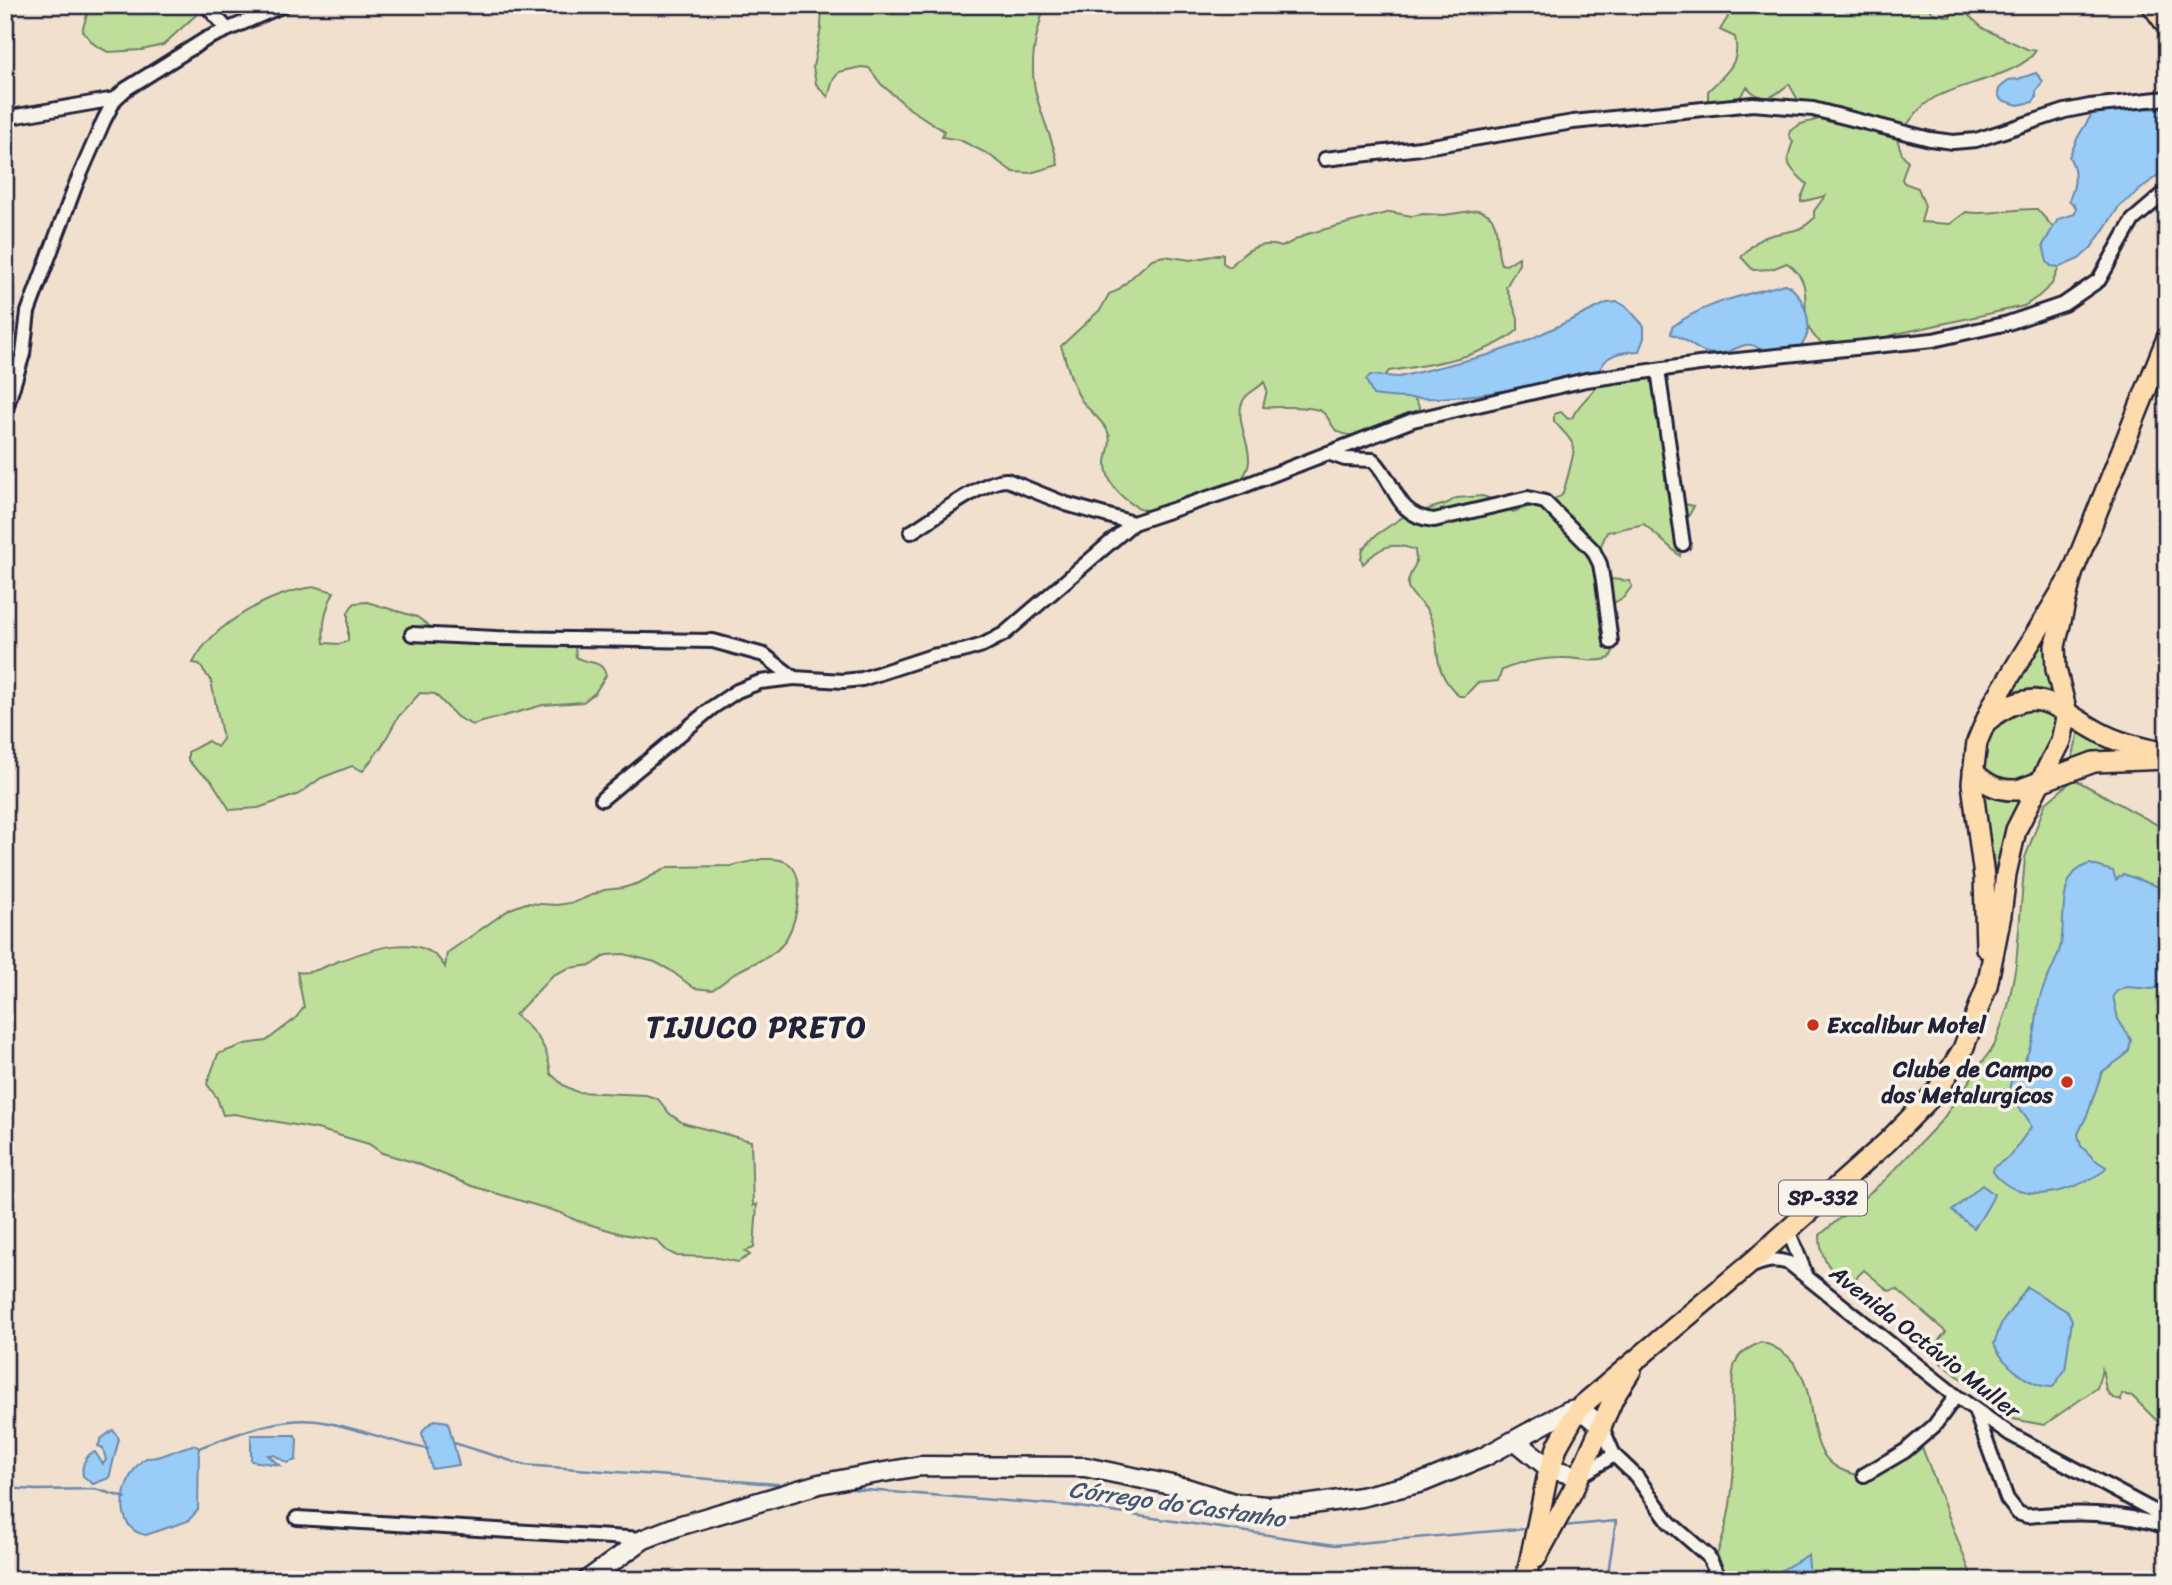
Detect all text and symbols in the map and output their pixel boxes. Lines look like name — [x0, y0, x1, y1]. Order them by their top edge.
district label: TIJUCO PRETO — [646, 1000, 868, 1054]
place label: Excalibur Motel — [1827, 1005, 1987, 1046]
marker: Excalibur Motel — [1805, 1017, 1821, 1033]
place label: Clube de Campo dos Metalurgícos — [1881, 1049, 2053, 1116]
marker: Clube de Campo dos Metalurgícos — [2059, 1074, 2075, 1090]
road number: SP-332 — [1779, 1180, 1867, 1216]
street label: Avenida Octávio Muller — [1819, 1253, 2031, 1431]
water label: Córrego do Castanho — [1066, 1468, 1290, 1540]

